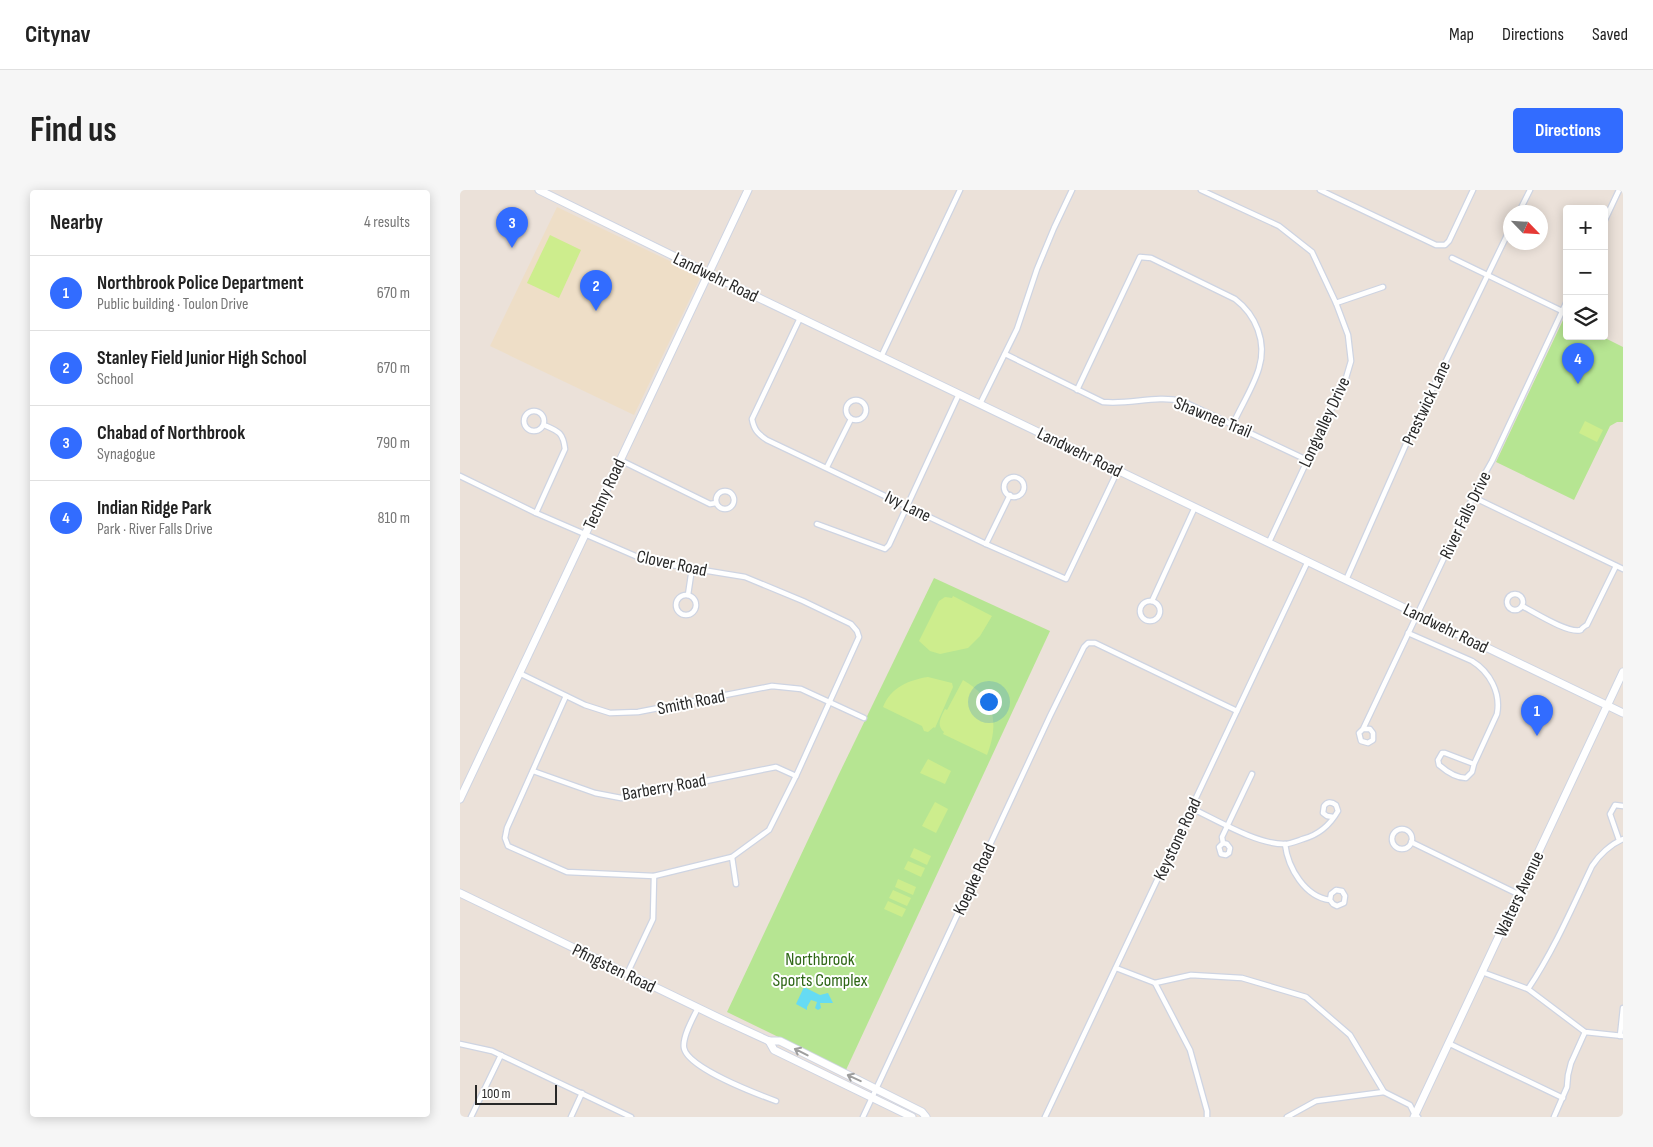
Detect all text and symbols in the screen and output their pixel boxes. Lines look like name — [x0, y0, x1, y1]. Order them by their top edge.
text: Citynav — [25, 20, 91, 49]
text: Map — [1449, 24, 1474, 45]
text: Directions — [1502, 24, 1564, 45]
text: Saved — [1592, 24, 1628, 45]
button: Directions — [1513, 108, 1623, 153]
text: Find us — [30, 109, 117, 152]
north arrow — [1503, 205, 1548, 250]
map controls — [1563, 205, 1608, 340]
button: + — [1563, 205, 1608, 250]
pin: 3 — [496, 207, 528, 248]
text: Nearby — [50, 210, 103, 235]
text: 4 results — [364, 213, 410, 232]
street label: Landwehr Road — [670, 248, 762, 307]
button: − — [1563, 250, 1608, 295]
pin: 2 — [580, 270, 612, 311]
text: Northbrook Police Department — [97, 272, 304, 295]
text: 1 — [63, 284, 69, 303]
text: 670 m — [377, 284, 410, 303]
text: Public building · Toulon Drive — [97, 295, 248, 314]
button: layers — [1563, 295, 1608, 340]
pin: 4 — [1562, 343, 1594, 384]
text: Stanley Field Junior High School — [97, 347, 307, 370]
street label: Prestwick Lane — [1398, 358, 1455, 449]
text: 2 — [62, 359, 70, 378]
text: 670 m — [377, 359, 410, 378]
text: School — [97, 370, 133, 389]
street label: Longvalley Drive — [1294, 374, 1355, 471]
street label: Shawnee Trail — [1171, 392, 1255, 443]
text: Chabad of Northbrook — [97, 422, 245, 445]
street label: Landwehr Road — [1034, 423, 1126, 482]
text: 3 — [62, 434, 70, 453]
text: 790 m — [377, 434, 410, 453]
text: Synagogue — [97, 445, 155, 464]
street label: Techny Road — [579, 455, 630, 533]
street label: River Falls Drive — [1435, 468, 1496, 562]
street label: Ivy Lane — [881, 486, 934, 527]
text: Indian Ridge Park — [97, 497, 211, 520]
text: 4 — [62, 509, 70, 528]
text: 810 m — [377, 509, 410, 528]
text: Park · River Falls Drive — [97, 520, 213, 539]
street label: Clover Road — [635, 546, 709, 581]
street label: Landwehr Road — [1400, 599, 1492, 658]
street label: Smith Road — [655, 686, 727, 719]
your location — [976, 689, 1002, 715]
pin: 1 — [1521, 695, 1553, 736]
street label: Barberry Road — [620, 770, 708, 805]
street label: Keystone Road — [1149, 794, 1206, 884]
street label: Koepke Road — [949, 840, 1000, 918]
street label: Walters Avenue — [1490, 848, 1548, 940]
street label: Pfingsten Road — [569, 939, 659, 998]
park label: Northbrook Sports Complex — [773, 949, 868, 991]
one-way arrow — [794, 1047, 809, 1057]
one-way arrow — [847, 1073, 862, 1082]
scale bar — [475, 1082, 558, 1105]
text: 100 m — [482, 1085, 511, 1102]

